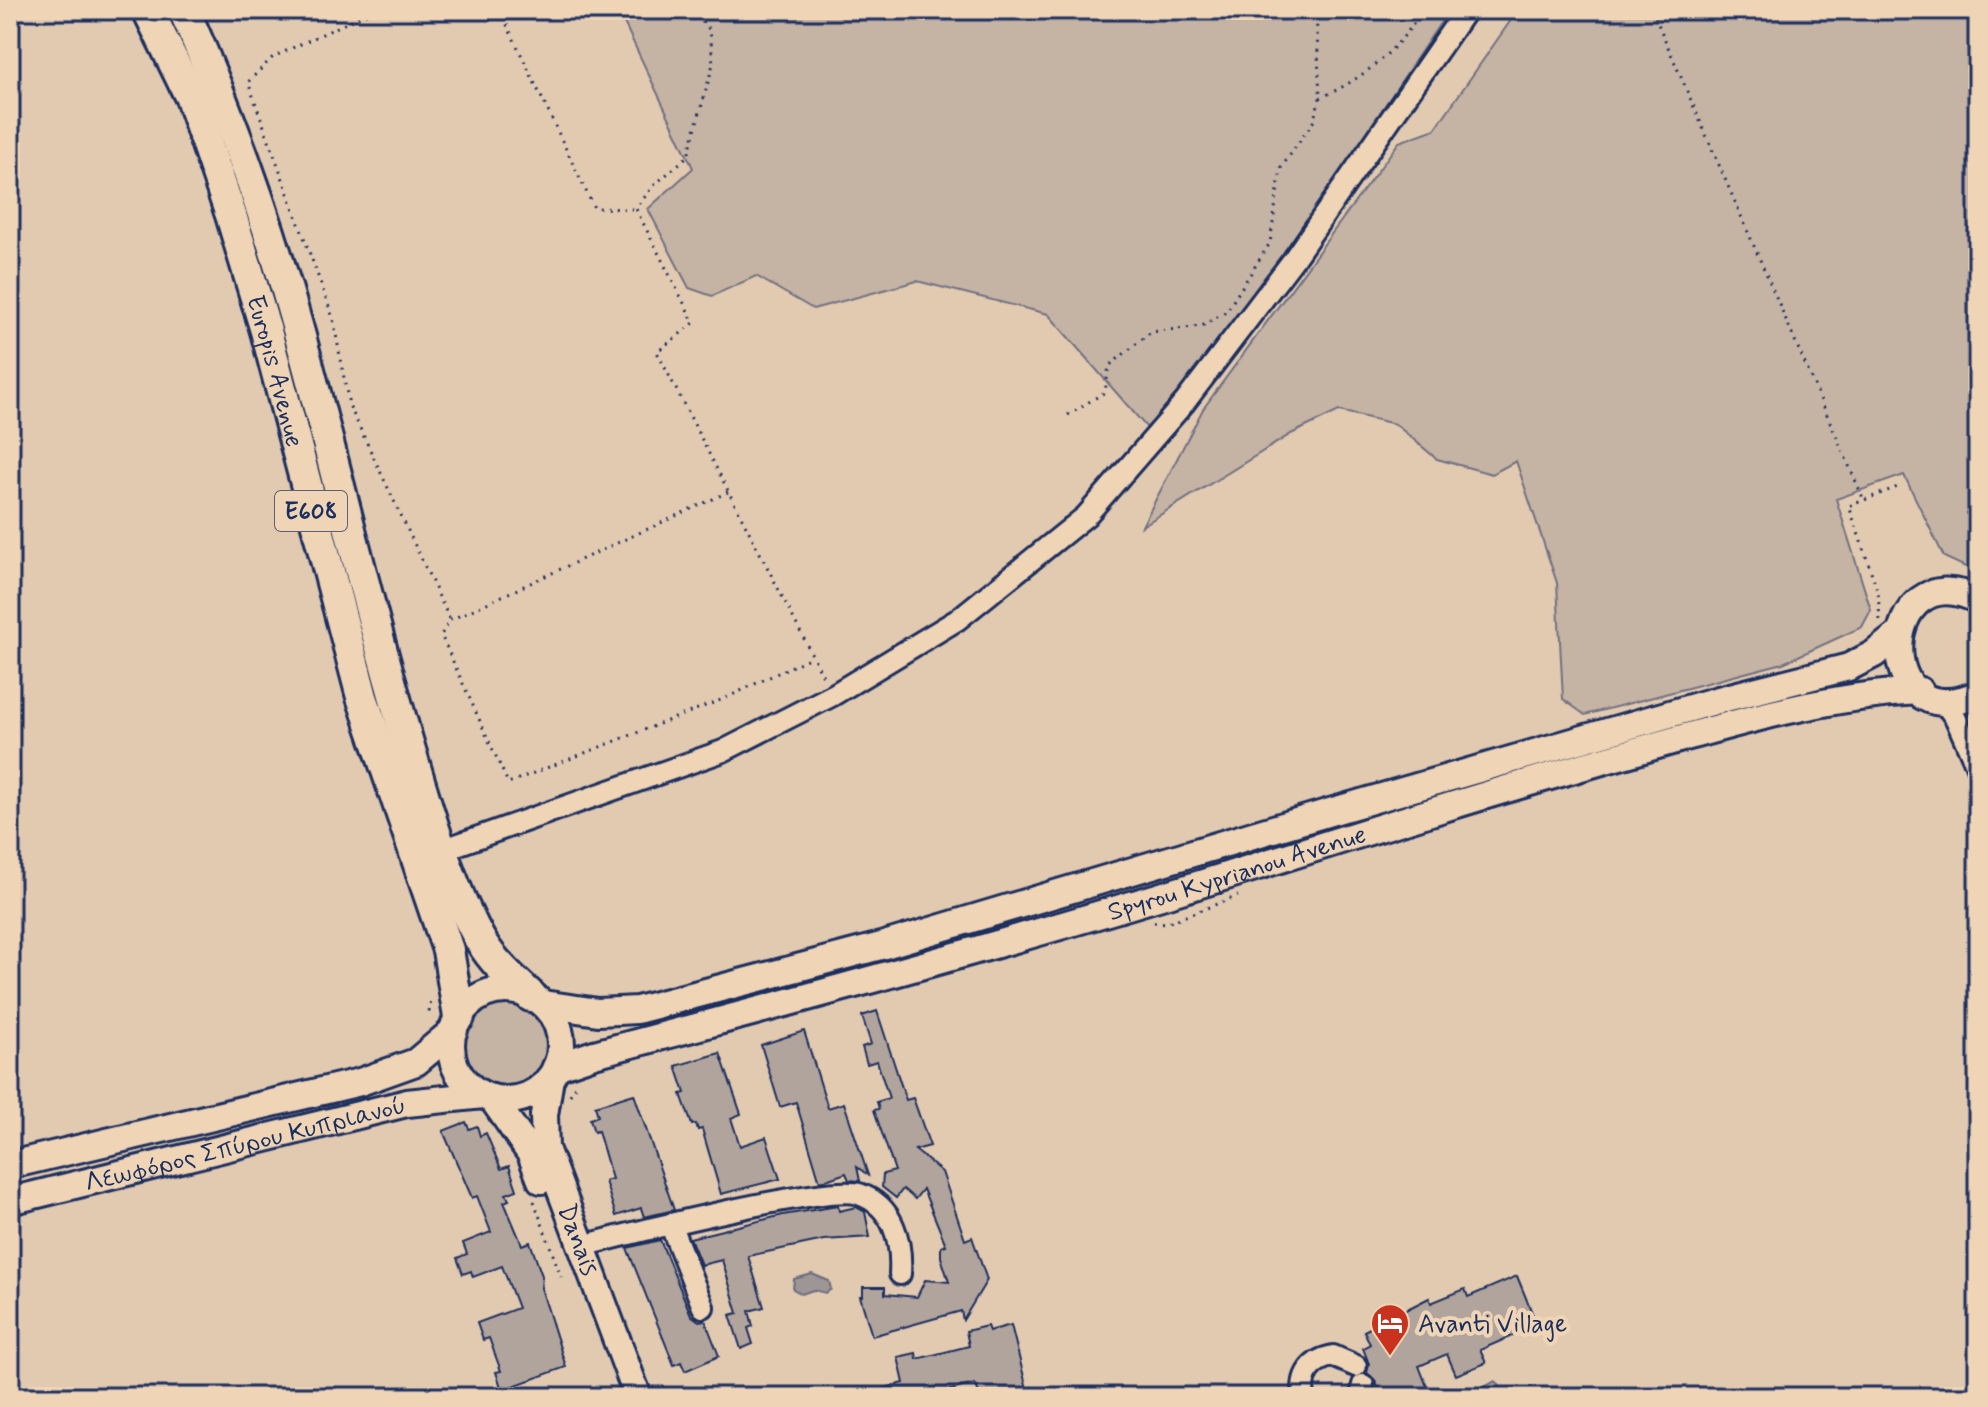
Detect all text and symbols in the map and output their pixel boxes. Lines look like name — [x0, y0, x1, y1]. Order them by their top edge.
street label: Europis Avenue — [237, 291, 311, 451]
road number: E608 — [275, 491, 347, 531]
street label: Spyrou Kyprianou Avenue — [1104, 818, 1371, 930]
street label: Λεωφόρος Σπύρου Κυπριανού — [81, 1089, 410, 1201]
street label: Danais — [548, 1199, 606, 1281]
hotel icon: Avanti Village — [1369, 1302, 1411, 1357]
place label: Avanti Village — [1418, 1308, 1567, 1342]

